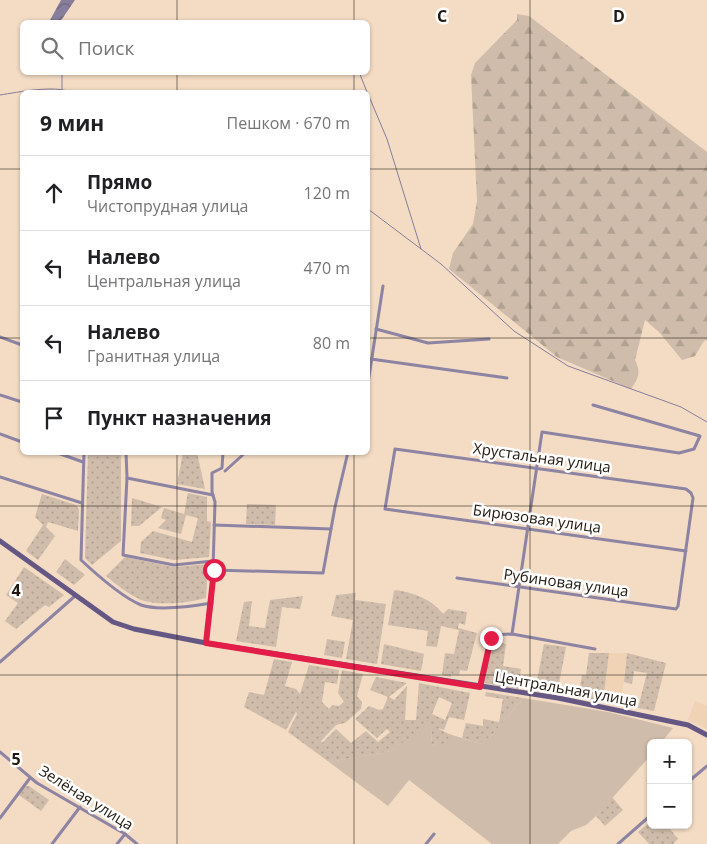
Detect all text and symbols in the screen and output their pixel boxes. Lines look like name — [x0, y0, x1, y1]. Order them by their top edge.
text: C — [437, 5, 447, 27]
text: D — [613, 5, 625, 27]
search box — [20, 20, 370, 75]
icon: search — [38, 34, 66, 62]
text: Поиск — [78, 35, 134, 61]
text: 9 мин — [40, 109, 104, 137]
text: Пешком · 670 m — [227, 112, 350, 134]
text: Прямо — [87, 169, 152, 195]
icon: ahead — [40, 179, 68, 207]
text: 120 m — [304, 182, 350, 204]
text: Чистопрудная улица — [87, 195, 248, 217]
text: Налево — [87, 244, 160, 270]
icon: left — [40, 254, 68, 282]
text: 470 m — [304, 257, 350, 279]
text: Центральная улица — [87, 270, 241, 292]
text: Налево — [87, 319, 160, 345]
icon: left — [40, 329, 68, 357]
text: 80 m — [313, 332, 350, 354]
text: Гранитная улица — [87, 345, 220, 367]
icon: arrive — [40, 404, 68, 432]
text: Пункт назначения — [87, 405, 272, 431]
street label: Хрустальная улица — [472, 437, 612, 477]
street label: Бирюзовая улица — [472, 499, 602, 537]
route start — [203, 559, 226, 582]
street label: Рубиновая улица — [502, 563, 630, 601]
text: 4 — [11, 579, 21, 601]
route end — [480, 627, 503, 650]
street label: Центральная улица — [493, 666, 639, 710]
map controls — [647, 739, 692, 829]
button: + — [647, 739, 692, 784]
text: 5 — [11, 748, 21, 770]
street label: Зелёная улица — [36, 760, 137, 834]
button: − — [647, 784, 692, 829]

